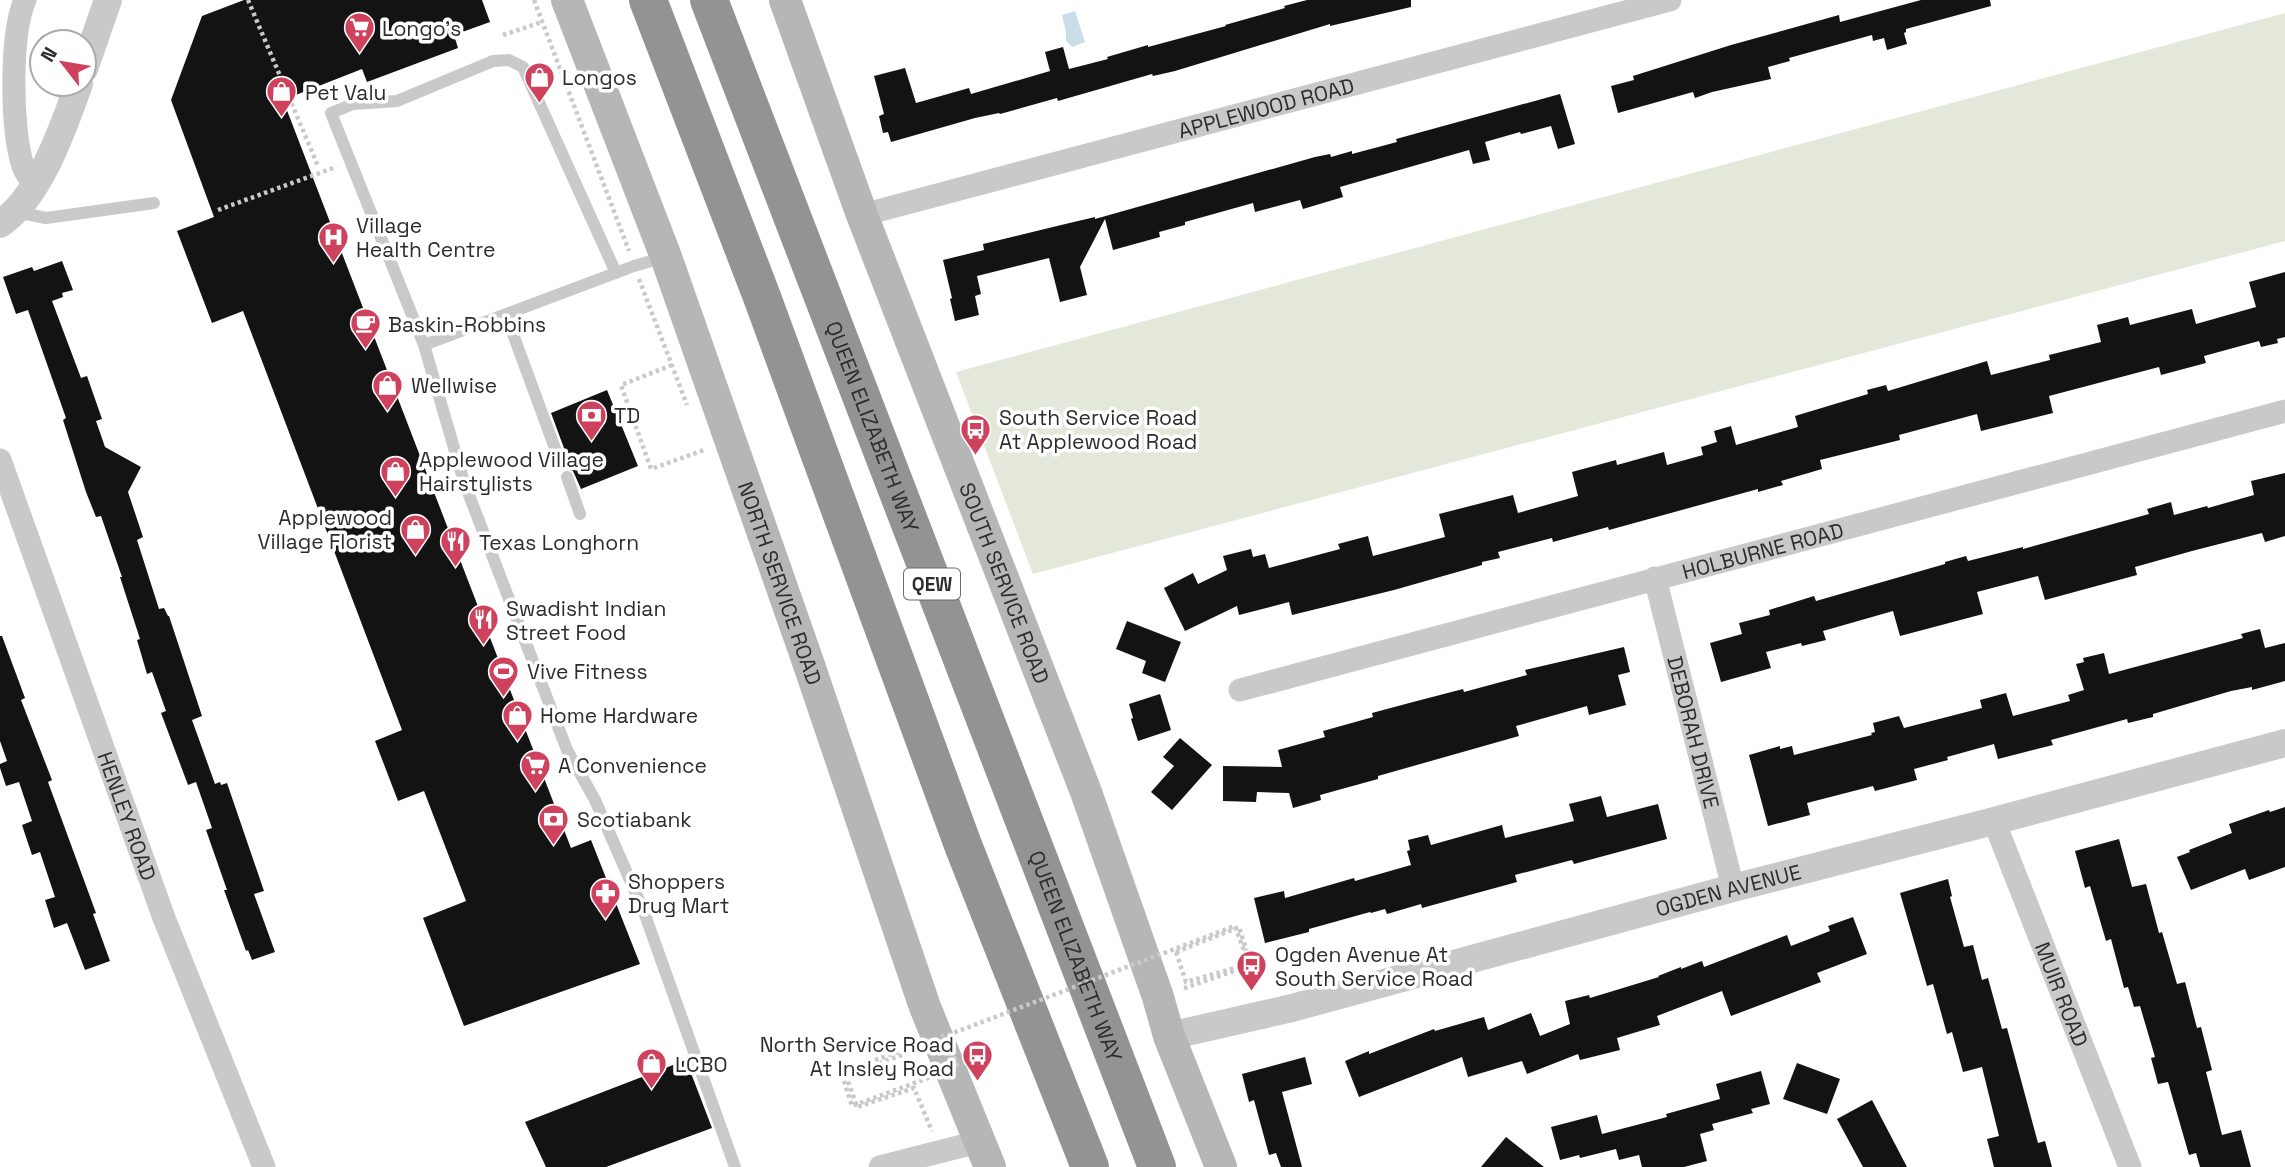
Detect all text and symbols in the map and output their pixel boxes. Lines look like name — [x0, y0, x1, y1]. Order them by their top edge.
supermarket icon: Longo's — [342, 11, 376, 55]
place label: Longo's — [382, 15, 461, 42]
north arrow — [28, 28, 98, 98]
text: N — [35, 43, 63, 66]
shop icon: Longos — [522, 60, 556, 104]
place label: Longos — [562, 64, 637, 91]
street label: APPLEWOOD ROAD — [1175, 71, 1357, 144]
shop icon: Pet Valu — [265, 75, 299, 119]
place label: Pet Valu — [305, 79, 386, 106]
place label: Village Health Centre — [356, 212, 495, 263]
hospital icon: Village Health Centre — [316, 220, 350, 264]
cafe icon: Baskin-Robbins — [348, 307, 382, 351]
place label: Baskin-Robbins — [388, 311, 546, 338]
street label: QUEEN ELIZABETH WAY — [820, 317, 926, 536]
shop icon: Wellwise — [371, 368, 405, 412]
place label: Wellwise — [411, 372, 497, 399]
bank icon: TD — [574, 398, 608, 442]
place label: TD — [614, 402, 640, 429]
place label: South Service Road At Applewood Road — [999, 404, 1197, 455]
bus stop icon: South Service Road At Applewood Road — [959, 412, 993, 456]
place label: Applewood Village Hairstylists — [419, 446, 604, 497]
shop icon: Applewood Village Hairstylists — [379, 454, 413, 498]
street label: NORTH SERVICE ROAD — [732, 478, 828, 688]
street label: SOUTH SERVICE ROAD — [954, 479, 1056, 687]
place label: Applewood Village Florist — [257, 504, 392, 555]
shop icon: Applewood Village Florist — [398, 512, 432, 556]
street label: HOLBURNE ROAD — [1679, 516, 1846, 585]
restaurant icon: Texas Longhorn — [439, 525, 473, 569]
place label: Texas Longhorn — [479, 529, 639, 556]
road number: QEW — [904, 568, 960, 600]
place label: Swadisht Indian Street Food — [506, 595, 666, 646]
restaurant icon: Swadisht Indian Street Food — [466, 603, 500, 647]
street label: DEBORAH DRIVE — [1662, 653, 1726, 811]
sports icon: Vive Fitness — [487, 654, 521, 698]
place label: Vive Fitness — [527, 658, 647, 685]
shop icon: Home Hardware — [500, 698, 534, 742]
place label: Home Hardware — [540, 702, 698, 729]
street label: HENLEY ROAD — [92, 748, 163, 884]
supermarket icon: A Convenience — [518, 748, 552, 792]
place label: A Convenience — [558, 752, 707, 779]
bank icon: Scotiabank — [537, 802, 571, 846]
place label: Scotiabank — [577, 806, 692, 833]
street label: QUEEN ELIZABETH WAY — [1023, 846, 1129, 1066]
street label: OGDEN AVENUE — [1652, 858, 1804, 922]
place label: Shoppers Drug Mart — [628, 868, 729, 919]
pharmacy icon: Shoppers Drug Mart — [588, 876, 622, 920]
street label: MUIR ROAD — [2029, 938, 2095, 1050]
place label: Ogden Avenue At South Service Road — [1275, 941, 1473, 992]
bus stop icon: Ogden Avenue At South Service Road — [1235, 949, 1269, 993]
place label: North Service Road At Insley Road — [760, 1031, 954, 1082]
bus stop icon: North Service Road At Insley Road — [960, 1039, 994, 1083]
shop icon: LCBO — [635, 1047, 669, 1091]
place label: LCBO — [675, 1051, 727, 1078]

